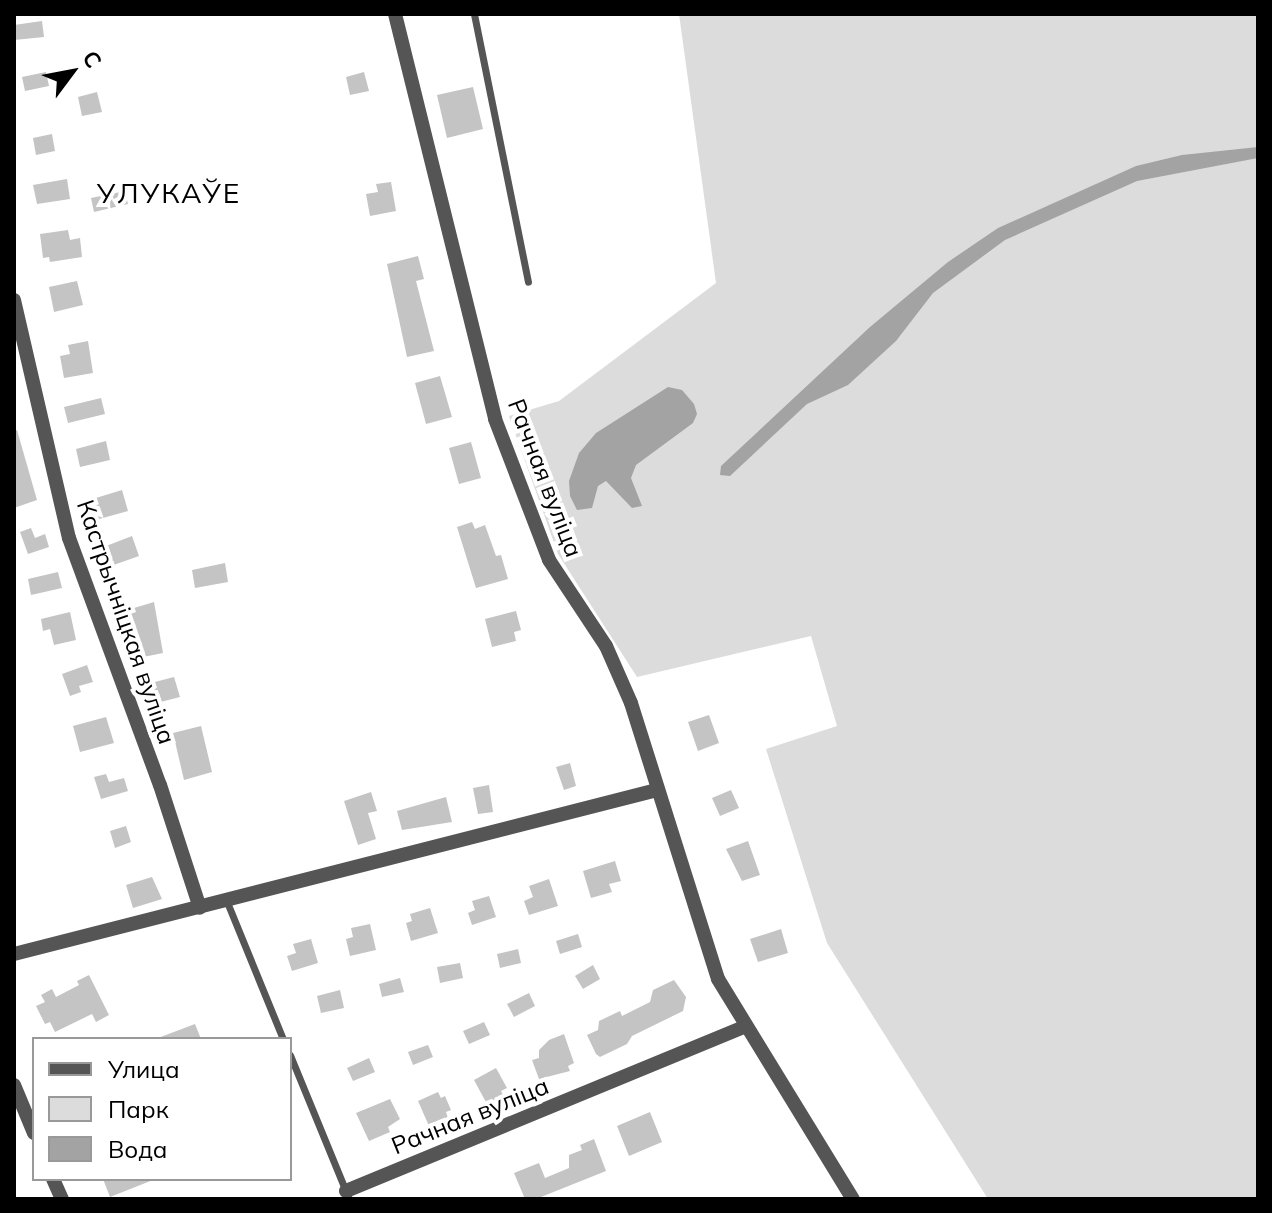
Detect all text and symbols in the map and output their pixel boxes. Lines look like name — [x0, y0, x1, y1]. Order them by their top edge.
north arrow — [32, 32, 112, 112]
text: С — [76, 45, 108, 73]
district label: УЛУКАЎЕ — [97, 176, 241, 210]
street label: Рачная вуліца — [502, 395, 588, 561]
street label: Кастрычніцкая вуліца — [71, 496, 181, 748]
legend — [32, 1037, 292, 1181]
text: Улица — [108, 1054, 180, 1084]
street label: Рачная вуліца — [387, 1071, 553, 1161]
text: Парк — [108, 1094, 169, 1124]
text: Вода — [108, 1134, 168, 1164]

